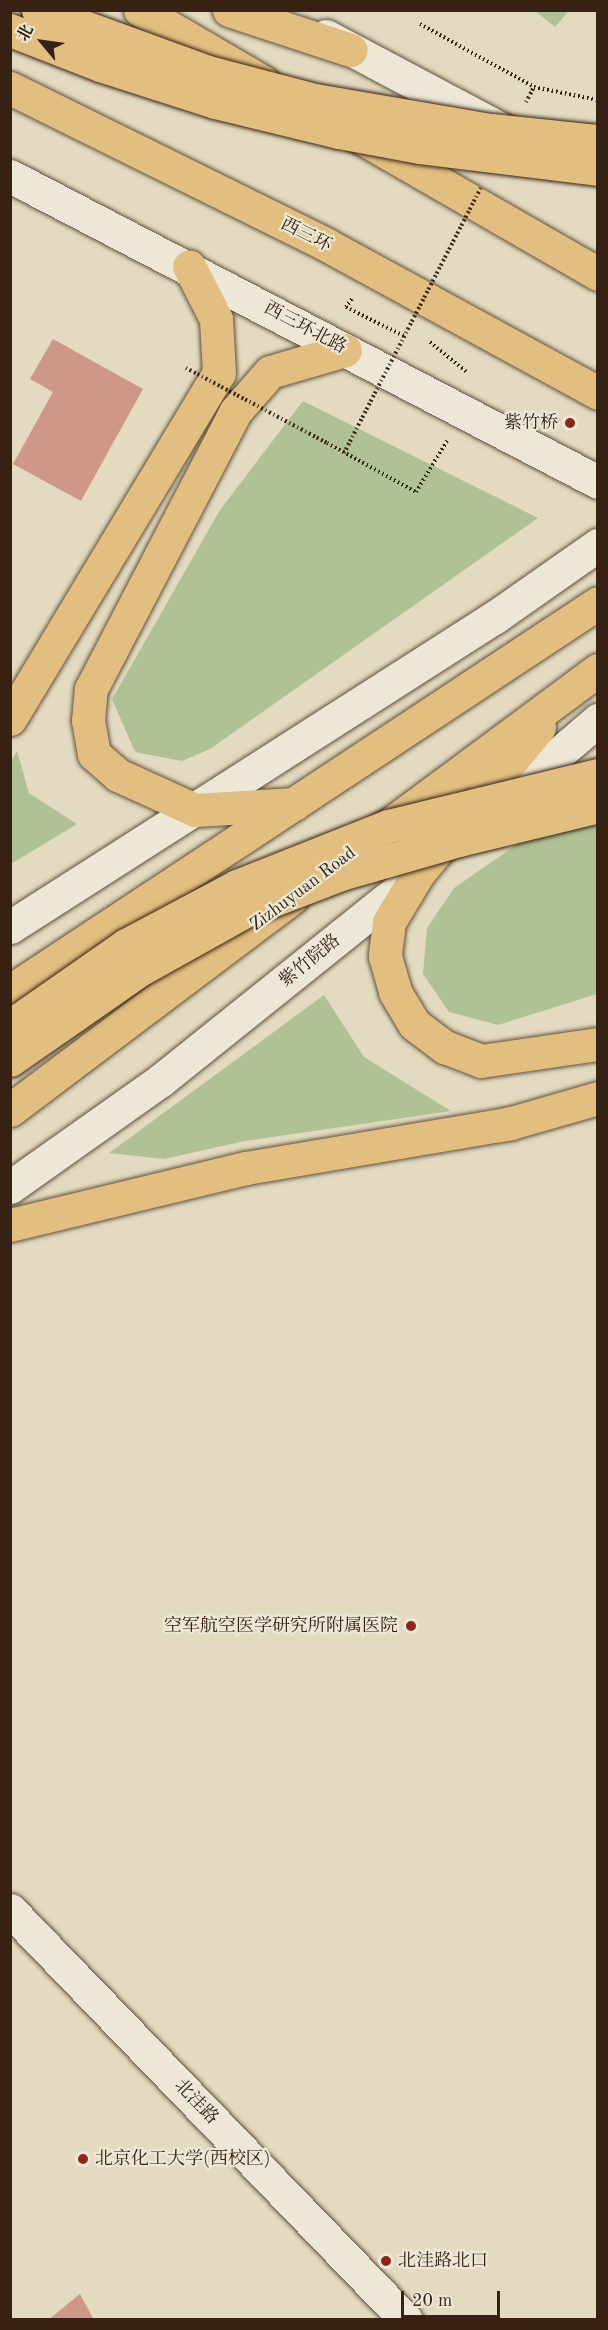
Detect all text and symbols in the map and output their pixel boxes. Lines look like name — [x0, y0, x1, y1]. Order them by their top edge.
north arrow — [12, 12, 72, 72]
text: 北 — [15, 22, 37, 44]
street label: 西三环 — [277, 213, 335, 257]
street label: 西三环北路 — [260, 297, 350, 359]
place label: 紫竹桥 — [504, 412, 558, 434]
marker: 紫竹桥 — [563, 416, 577, 430]
street label: Zizhuyuan Road — [246, 842, 360, 936]
street label: 紫竹院路 — [275, 930, 345, 992]
place label: 空军航空医学研究所附属医院 — [164, 1615, 398, 1637]
marker: 空军航空医学研究所附属医院 — [402, 1617, 420, 1635]
street label: 北洼路 — [169, 2075, 223, 2129]
place label: 北京化工大学(西校区) — [95, 2148, 270, 2170]
marker: 北京化工大学(西校区) — [76, 2152, 90, 2166]
place label: 北洼路北口 — [398, 2250, 488, 2272]
marker: 北洼路北口 — [379, 2254, 393, 2268]
scale bar — [404, 2279, 503, 2317]
text: 20 m — [412, 2292, 452, 2310]

